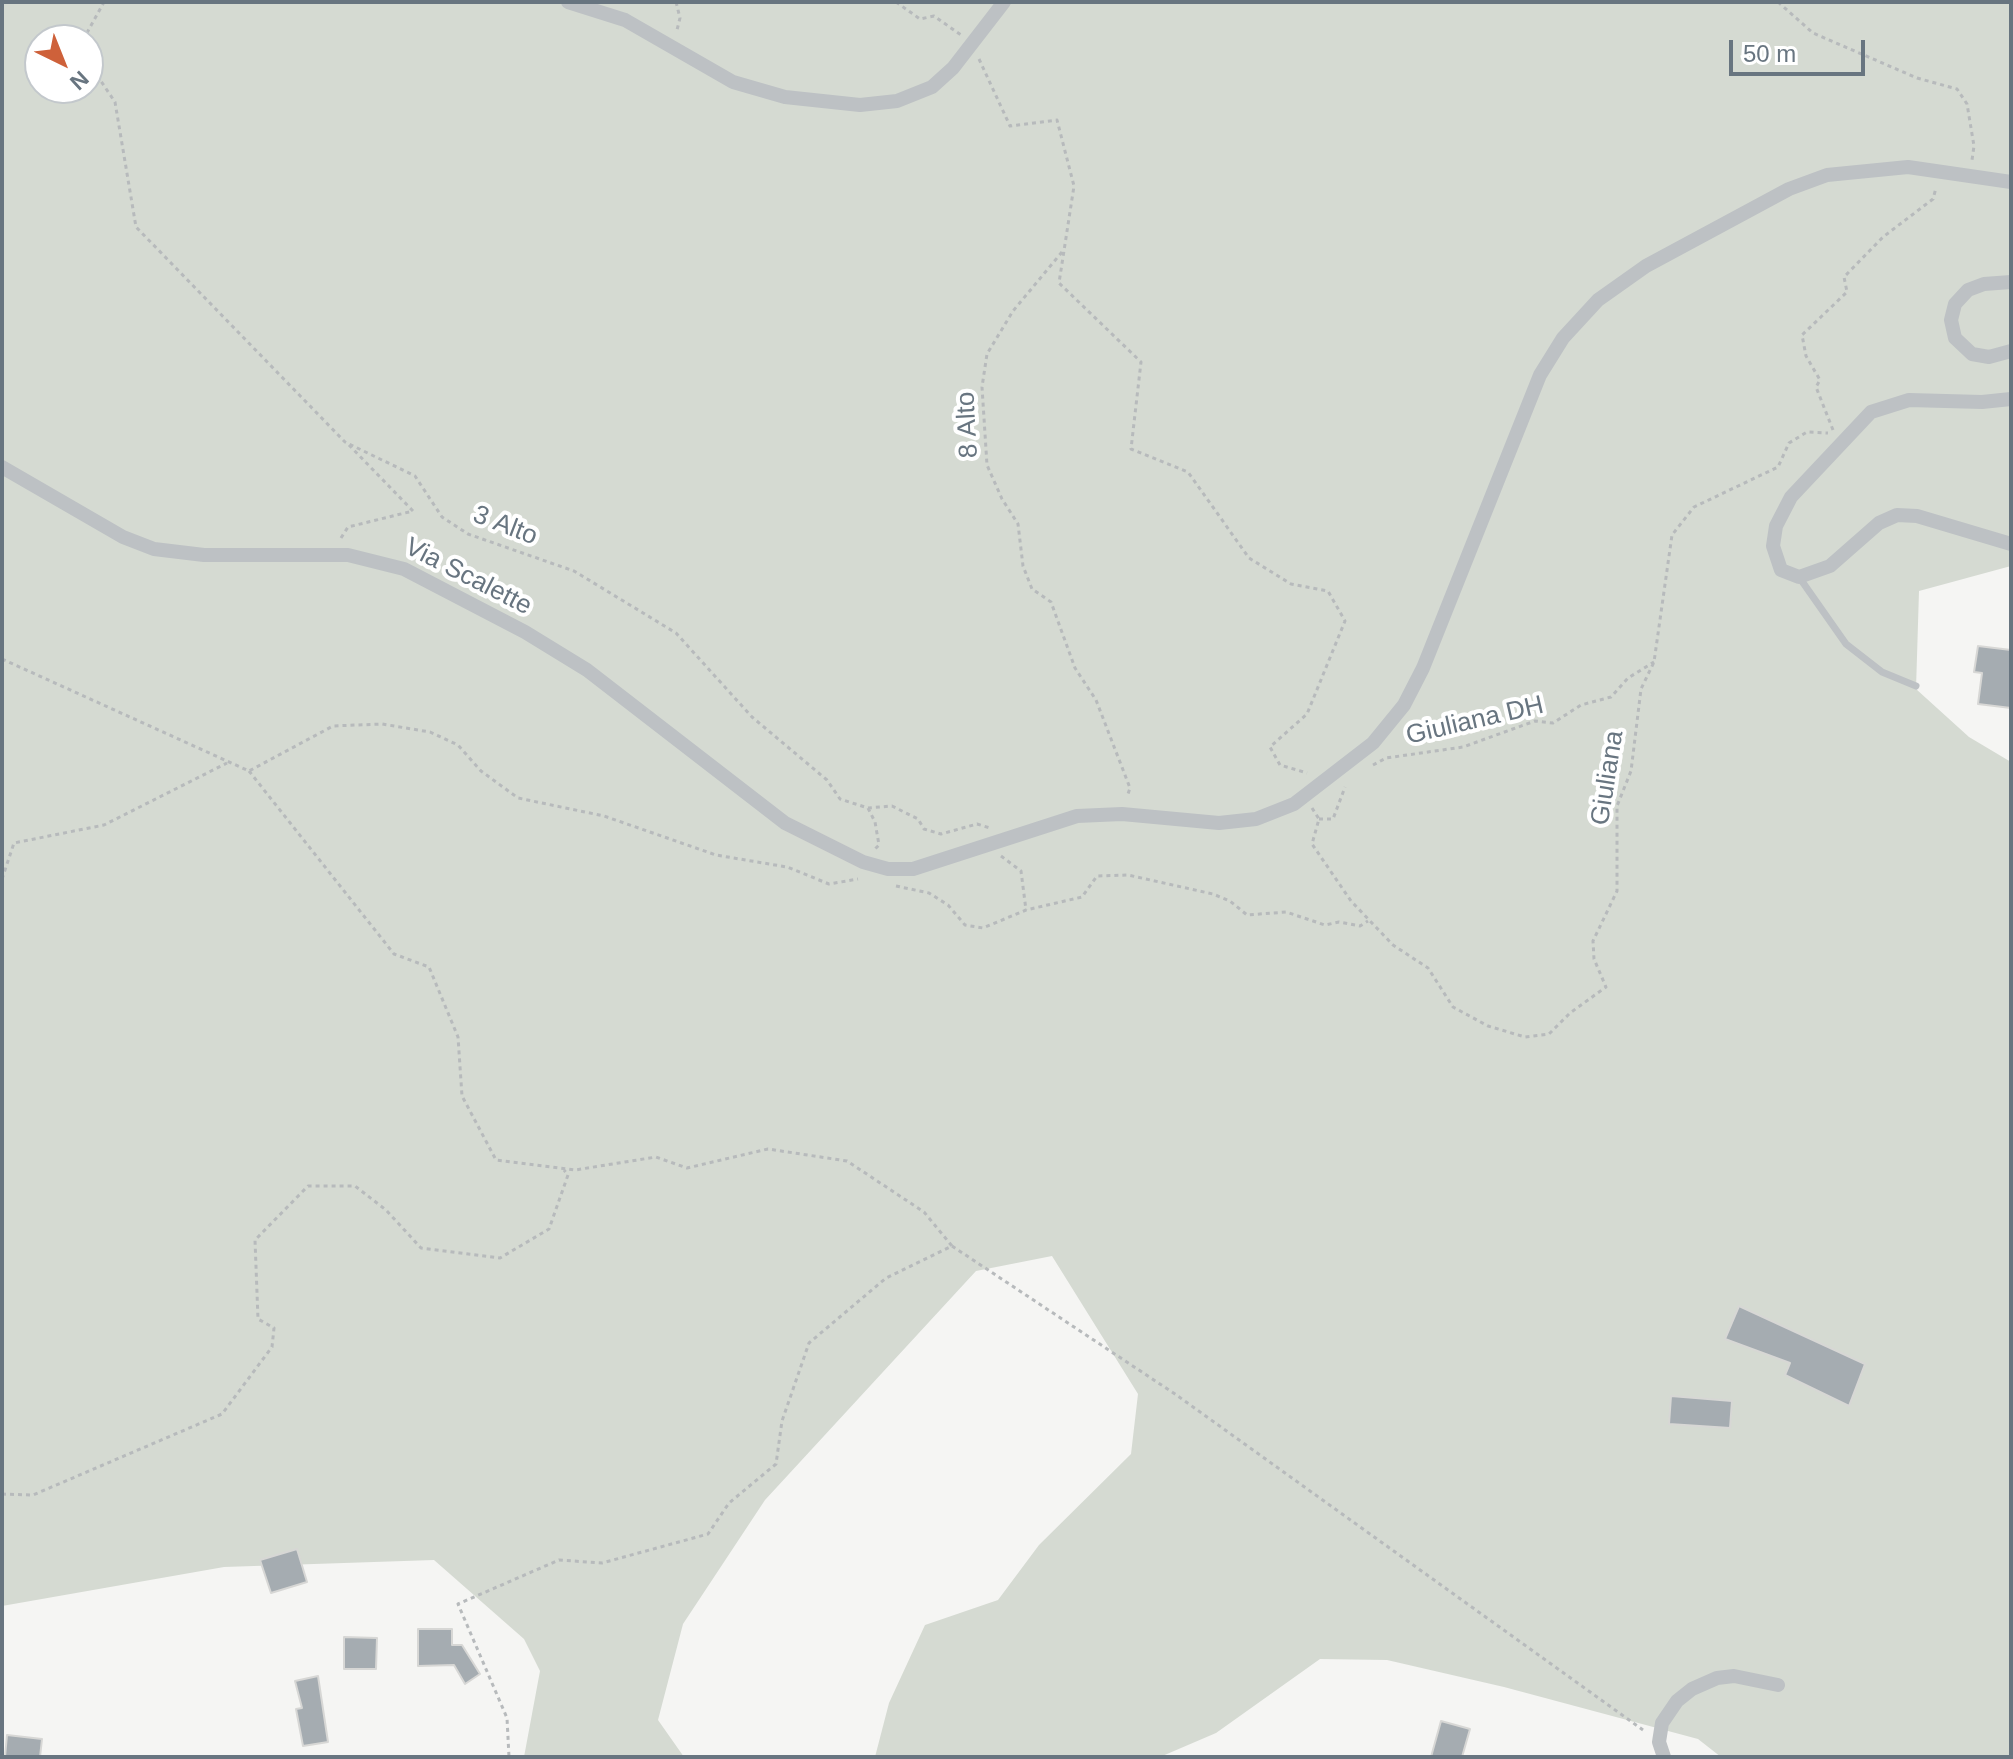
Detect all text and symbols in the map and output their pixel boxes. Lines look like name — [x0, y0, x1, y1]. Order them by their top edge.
north arrow — [24, 24, 104, 104]
scale bar — [1733, 24, 1869, 74]
text: 50 m — [1743, 40, 1796, 67]
text: N — [65, 66, 94, 95]
street label: 8 Alto — [951, 391, 985, 459]
street label: 3 Alto — [468, 500, 542, 552]
street label: Via Scalette — [399, 532, 537, 622]
street label: Giuliana DH — [1403, 690, 1547, 752]
street label: Giuliana — [1585, 728, 1631, 828]

